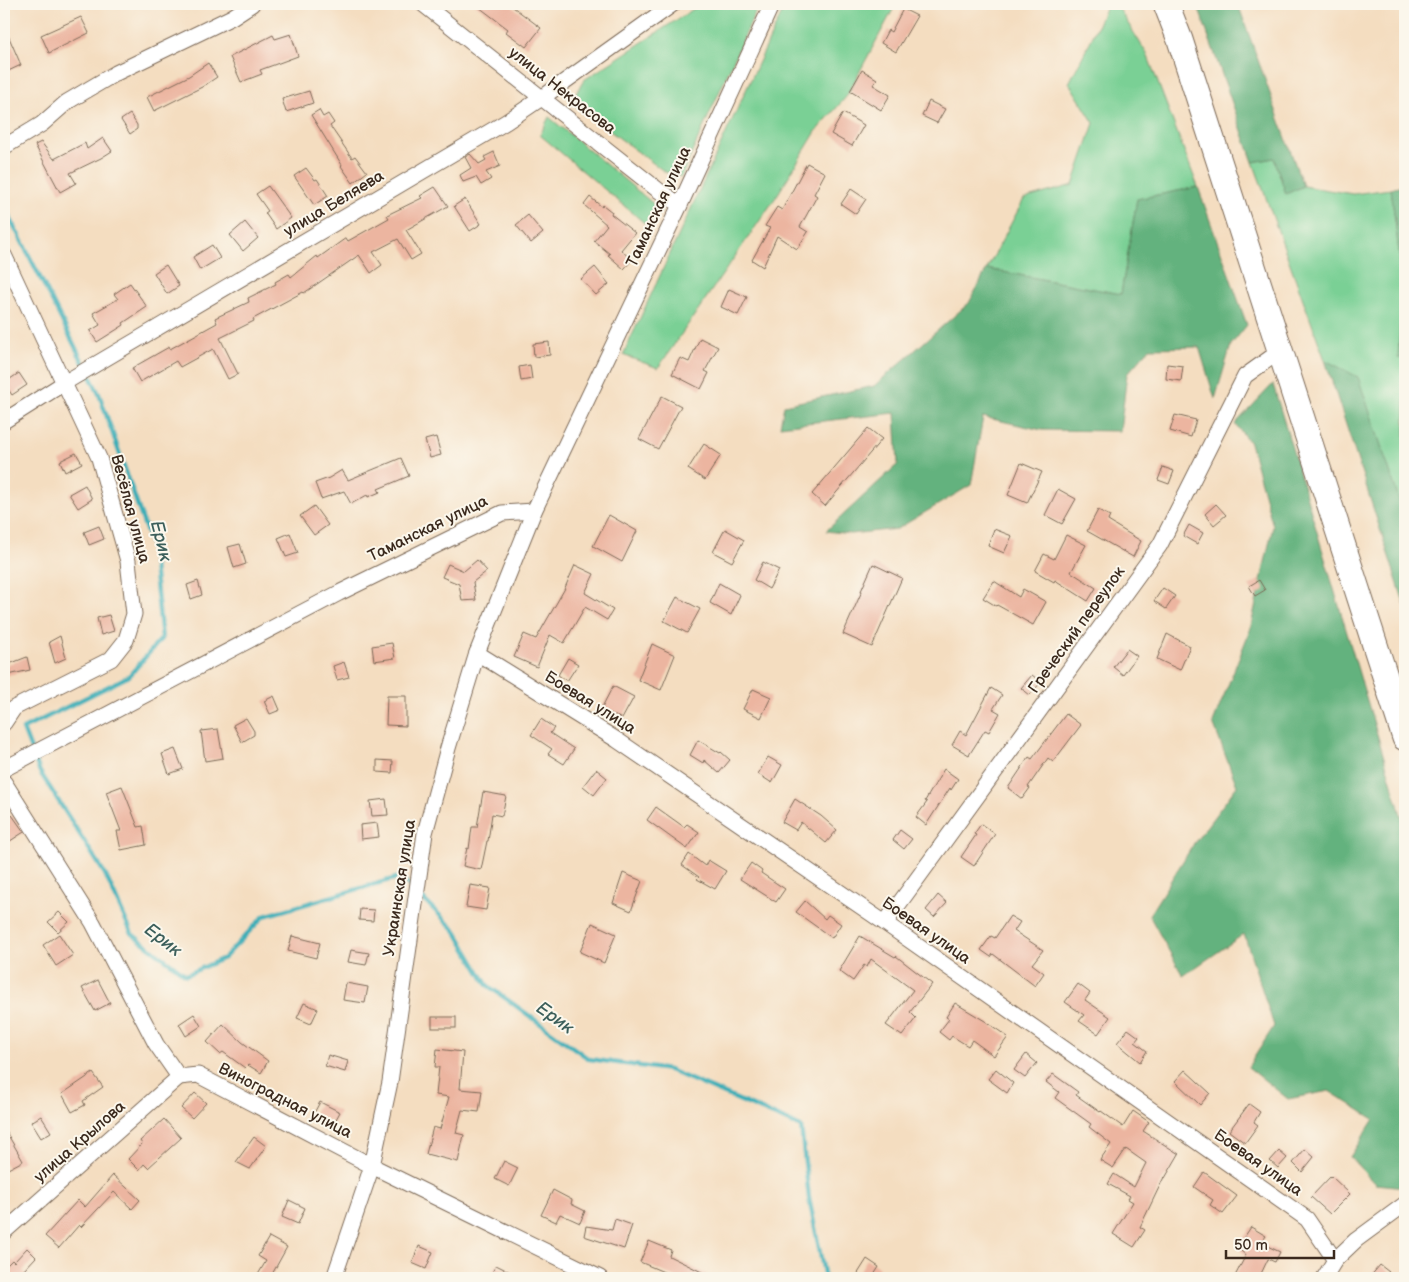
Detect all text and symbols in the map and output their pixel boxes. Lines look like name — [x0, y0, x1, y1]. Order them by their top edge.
street label: улица Некрасова — [505, 43, 620, 139]
street label: Таманская улица — [623, 143, 695, 270]
street label: улица Беляева — [281, 166, 388, 241]
street label: Весёлая улица — [106, 453, 154, 566]
street label: Таманская улица — [365, 492, 491, 566]
water label: Ерик — [146, 518, 176, 564]
street label: Греческий переулок — [1025, 562, 1130, 697]
street label: Боевая улица — [541, 667, 639, 739]
street label: Украинская улица — [380, 818, 420, 958]
street label: Боевая улица — [878, 893, 974, 969]
water label: Ерик — [140, 919, 186, 961]
water label: Ерик — [532, 997, 578, 1039]
street label: Виноградная улица — [215, 1059, 355, 1143]
street label: улица Крылова — [30, 1097, 130, 1187]
street label: Боевая улица — [1210, 1125, 1306, 1201]
scale bar — [1226, 1227, 1334, 1259]
text: 50 m — [1234, 1236, 1268, 1255]

